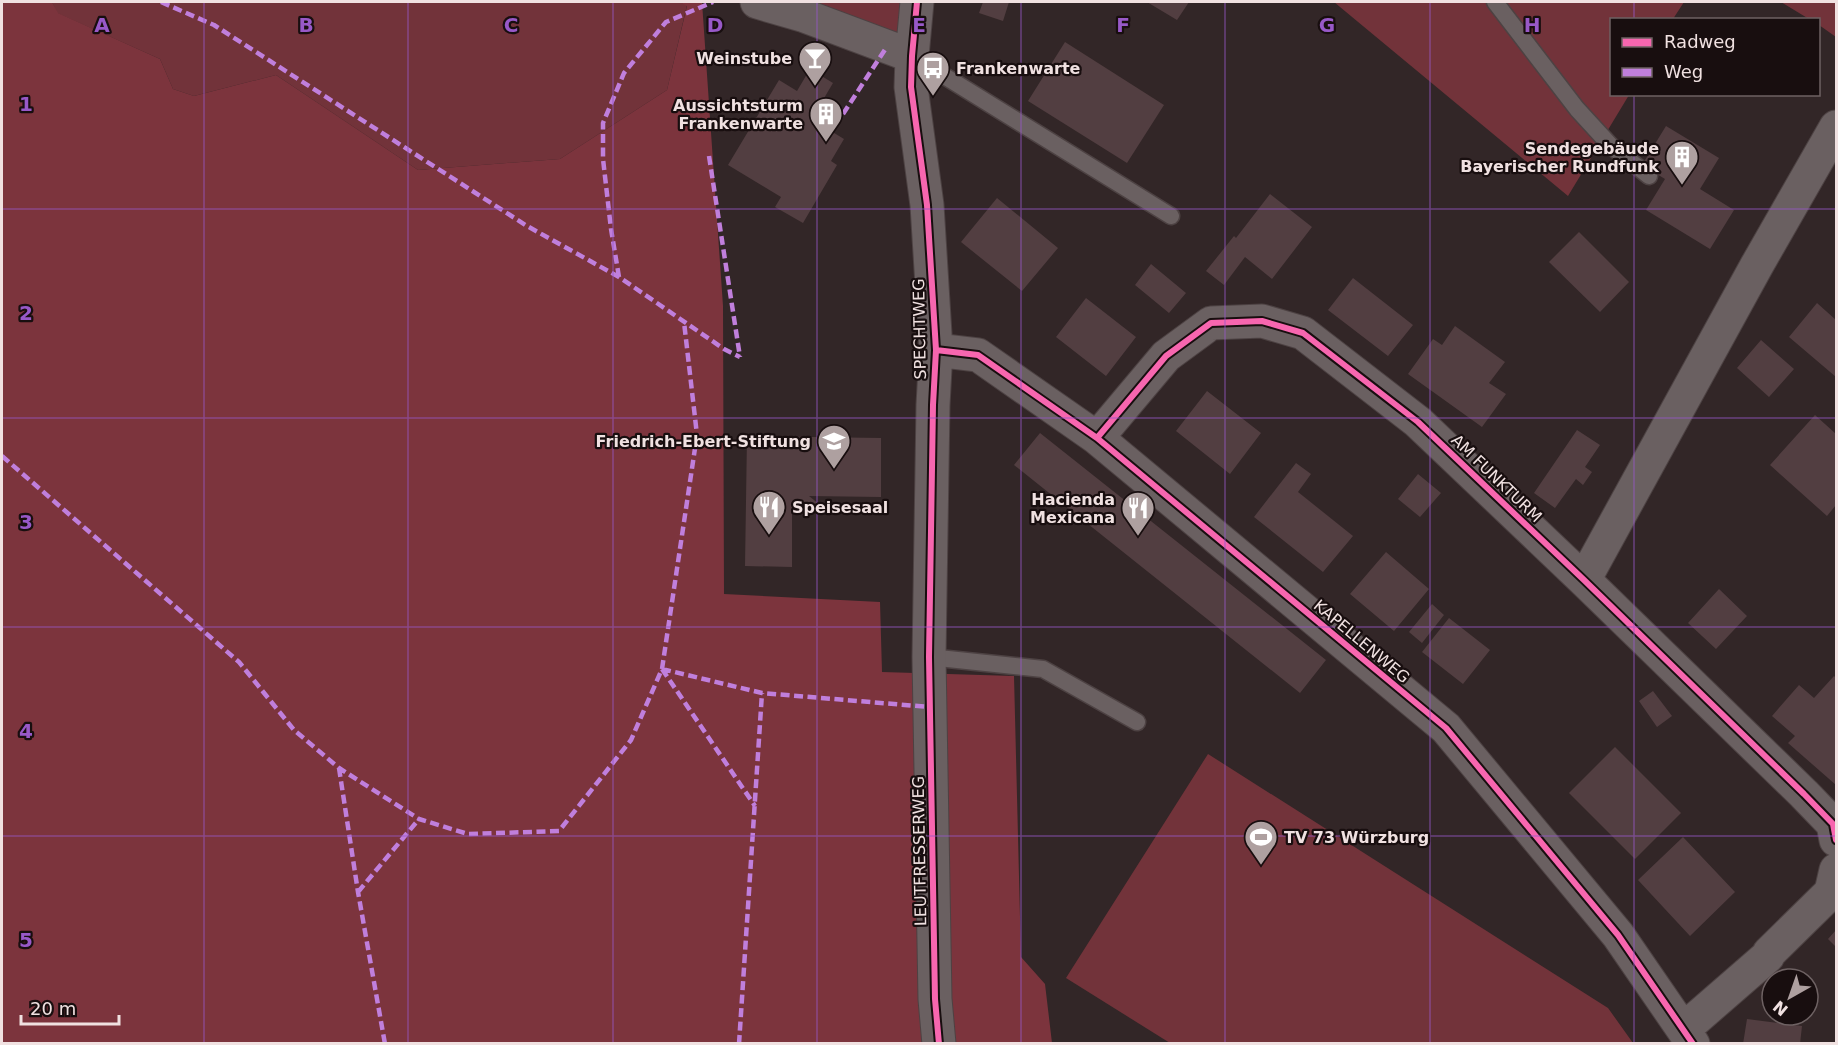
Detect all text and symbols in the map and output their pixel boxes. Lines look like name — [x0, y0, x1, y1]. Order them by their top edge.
text: A — [94, 13, 110, 37]
text: B — [298, 13, 314, 37]
text: C — [504, 13, 518, 37]
text: D — [707, 13, 723, 37]
text: E — [912, 13, 926, 37]
text: F — [1116, 13, 1130, 37]
text: G — [1319, 13, 1335, 37]
text: H — [1524, 13, 1540, 37]
legend — [1610, 18, 1820, 96]
text: Radweg — [1664, 31, 1736, 52]
bar icon: Weinstube — [797, 40, 833, 87]
place label: Weinstube — [696, 49, 792, 68]
bus stop icon: Frankenwarte — [915, 50, 951, 97]
place label: Frankenwarte — [956, 59, 1081, 78]
text: Weg — [1664, 61, 1703, 82]
text: 1 — [19, 92, 33, 116]
place label: Aussichtsturm Frankenwarte — [673, 96, 803, 133]
building icon: Aussichtsturm Frankenwarte — [808, 96, 844, 143]
place label: Sendegebäude Bayerischer Rundfunk — [1460, 139, 1659, 176]
building icon: Sendegebäude Bayerischer Rundfunk — [1664, 139, 1700, 186]
street label: SPECHTWEG — [909, 278, 930, 380]
text: 2 — [19, 301, 33, 325]
school or university icon: Friedrich-Ebert-Stiftung — [816, 423, 852, 470]
street label: AM FUNKTURM — [1447, 430, 1546, 526]
place label: Friedrich-Ebert-Stiftung — [596, 432, 811, 451]
restaurant icon: Speisesaal — [751, 489, 787, 536]
place label: Hacienda Mexicana — [1030, 490, 1115, 527]
restaurant icon: Hacienda Mexicana — [1120, 490, 1156, 537]
place label: Speisesaal — [792, 498, 888, 517]
text: 3 — [19, 510, 33, 534]
street label: KAPELLENWEG — [1310, 596, 1413, 687]
text: 4 — [19, 719, 33, 743]
street label: LEUTFRESSERWEG — [909, 776, 930, 926]
sports icon: TV 73 Würzburg — [1243, 819, 1279, 866]
place label: TV 73 Würzburg — [1284, 828, 1429, 847]
text: 5 — [19, 928, 33, 952]
north arrow — [1760, 967, 1820, 1027]
scale bar — [21, 988, 118, 1026]
text: N — [1769, 997, 1792, 1020]
text: 20 m — [30, 998, 76, 1019]

